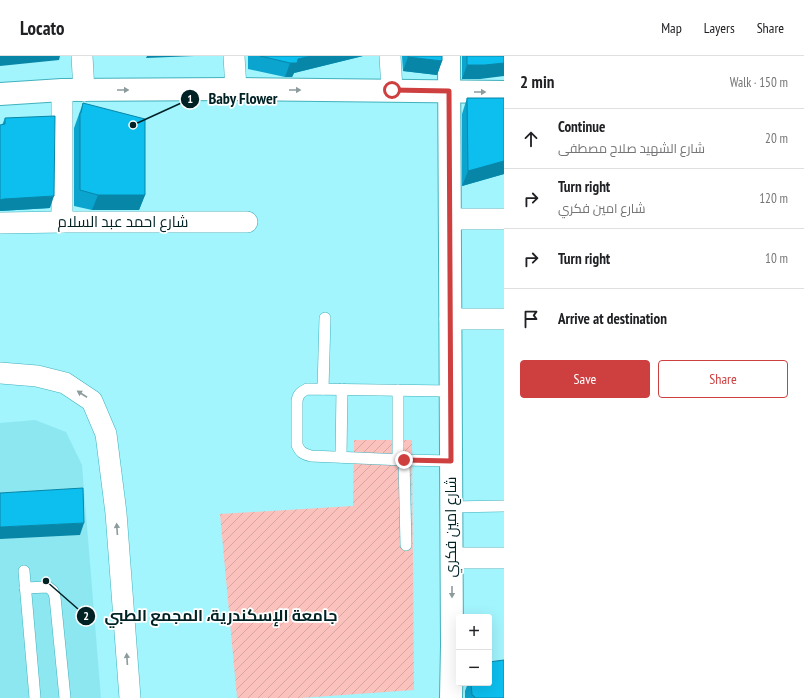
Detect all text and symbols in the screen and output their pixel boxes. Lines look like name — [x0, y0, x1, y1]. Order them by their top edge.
text: Locato — [20, 16, 65, 40]
text: Map — [661, 19, 682, 37]
text: Layers — [704, 19, 735, 37]
text: Share — [757, 19, 784, 37]
text: 2 min — [520, 71, 554, 93]
text: Walk · 150 m — [730, 74, 788, 91]
route start — [383, 81, 401, 99]
callout: Baby Flower — [180, 85, 286, 113]
one-way arrow — [117, 87, 130, 93]
one-way arrow — [289, 87, 302, 93]
text: Baby Flower — [208, 88, 278, 108]
one-way arrow — [474, 89, 487, 95]
text: 1 — [187, 91, 193, 106]
text: Continue — [558, 117, 605, 136]
icon: ahead — [520, 128, 542, 150]
text: 20 m — [765, 130, 788, 147]
text: شارع الشهيد صلاح مصطفى — [558, 140, 705, 157]
text: Turn right — [558, 177, 610, 196]
icon: right — [520, 188, 542, 210]
text: 120 m — [759, 190, 788, 207]
text: شارع امين فكري — [558, 200, 645, 217]
street label: شارع احمد عبد السلام — [58, 212, 188, 233]
icon: right — [520, 248, 542, 270]
text: Turn right — [558, 249, 610, 268]
text: 10 m — [765, 250, 788, 267]
icon: arrive — [520, 308, 542, 330]
text: Arrive at destination — [558, 309, 667, 328]
button: Save — [520, 360, 650, 398]
button: Share — [658, 360, 788, 398]
one-way arrow — [76, 391, 88, 398]
route end — [395, 451, 413, 469]
street label: شارع امين فكري — [441, 477, 463, 577]
one-way arrow — [113, 523, 120, 535]
one-way arrow — [449, 586, 455, 599]
callout: جامعة الإسكندرية، المجمع الطبي — [76, 602, 345, 630]
text: جامعة الإسكندرية، المجمع الطبي — [104, 605, 338, 628]
text: 2 — [83, 608, 89, 623]
map controls — [456, 614, 492, 686]
button: + — [456, 614, 492, 650]
button: − — [456, 650, 492, 686]
one-way arrow — [123, 653, 130, 665]

